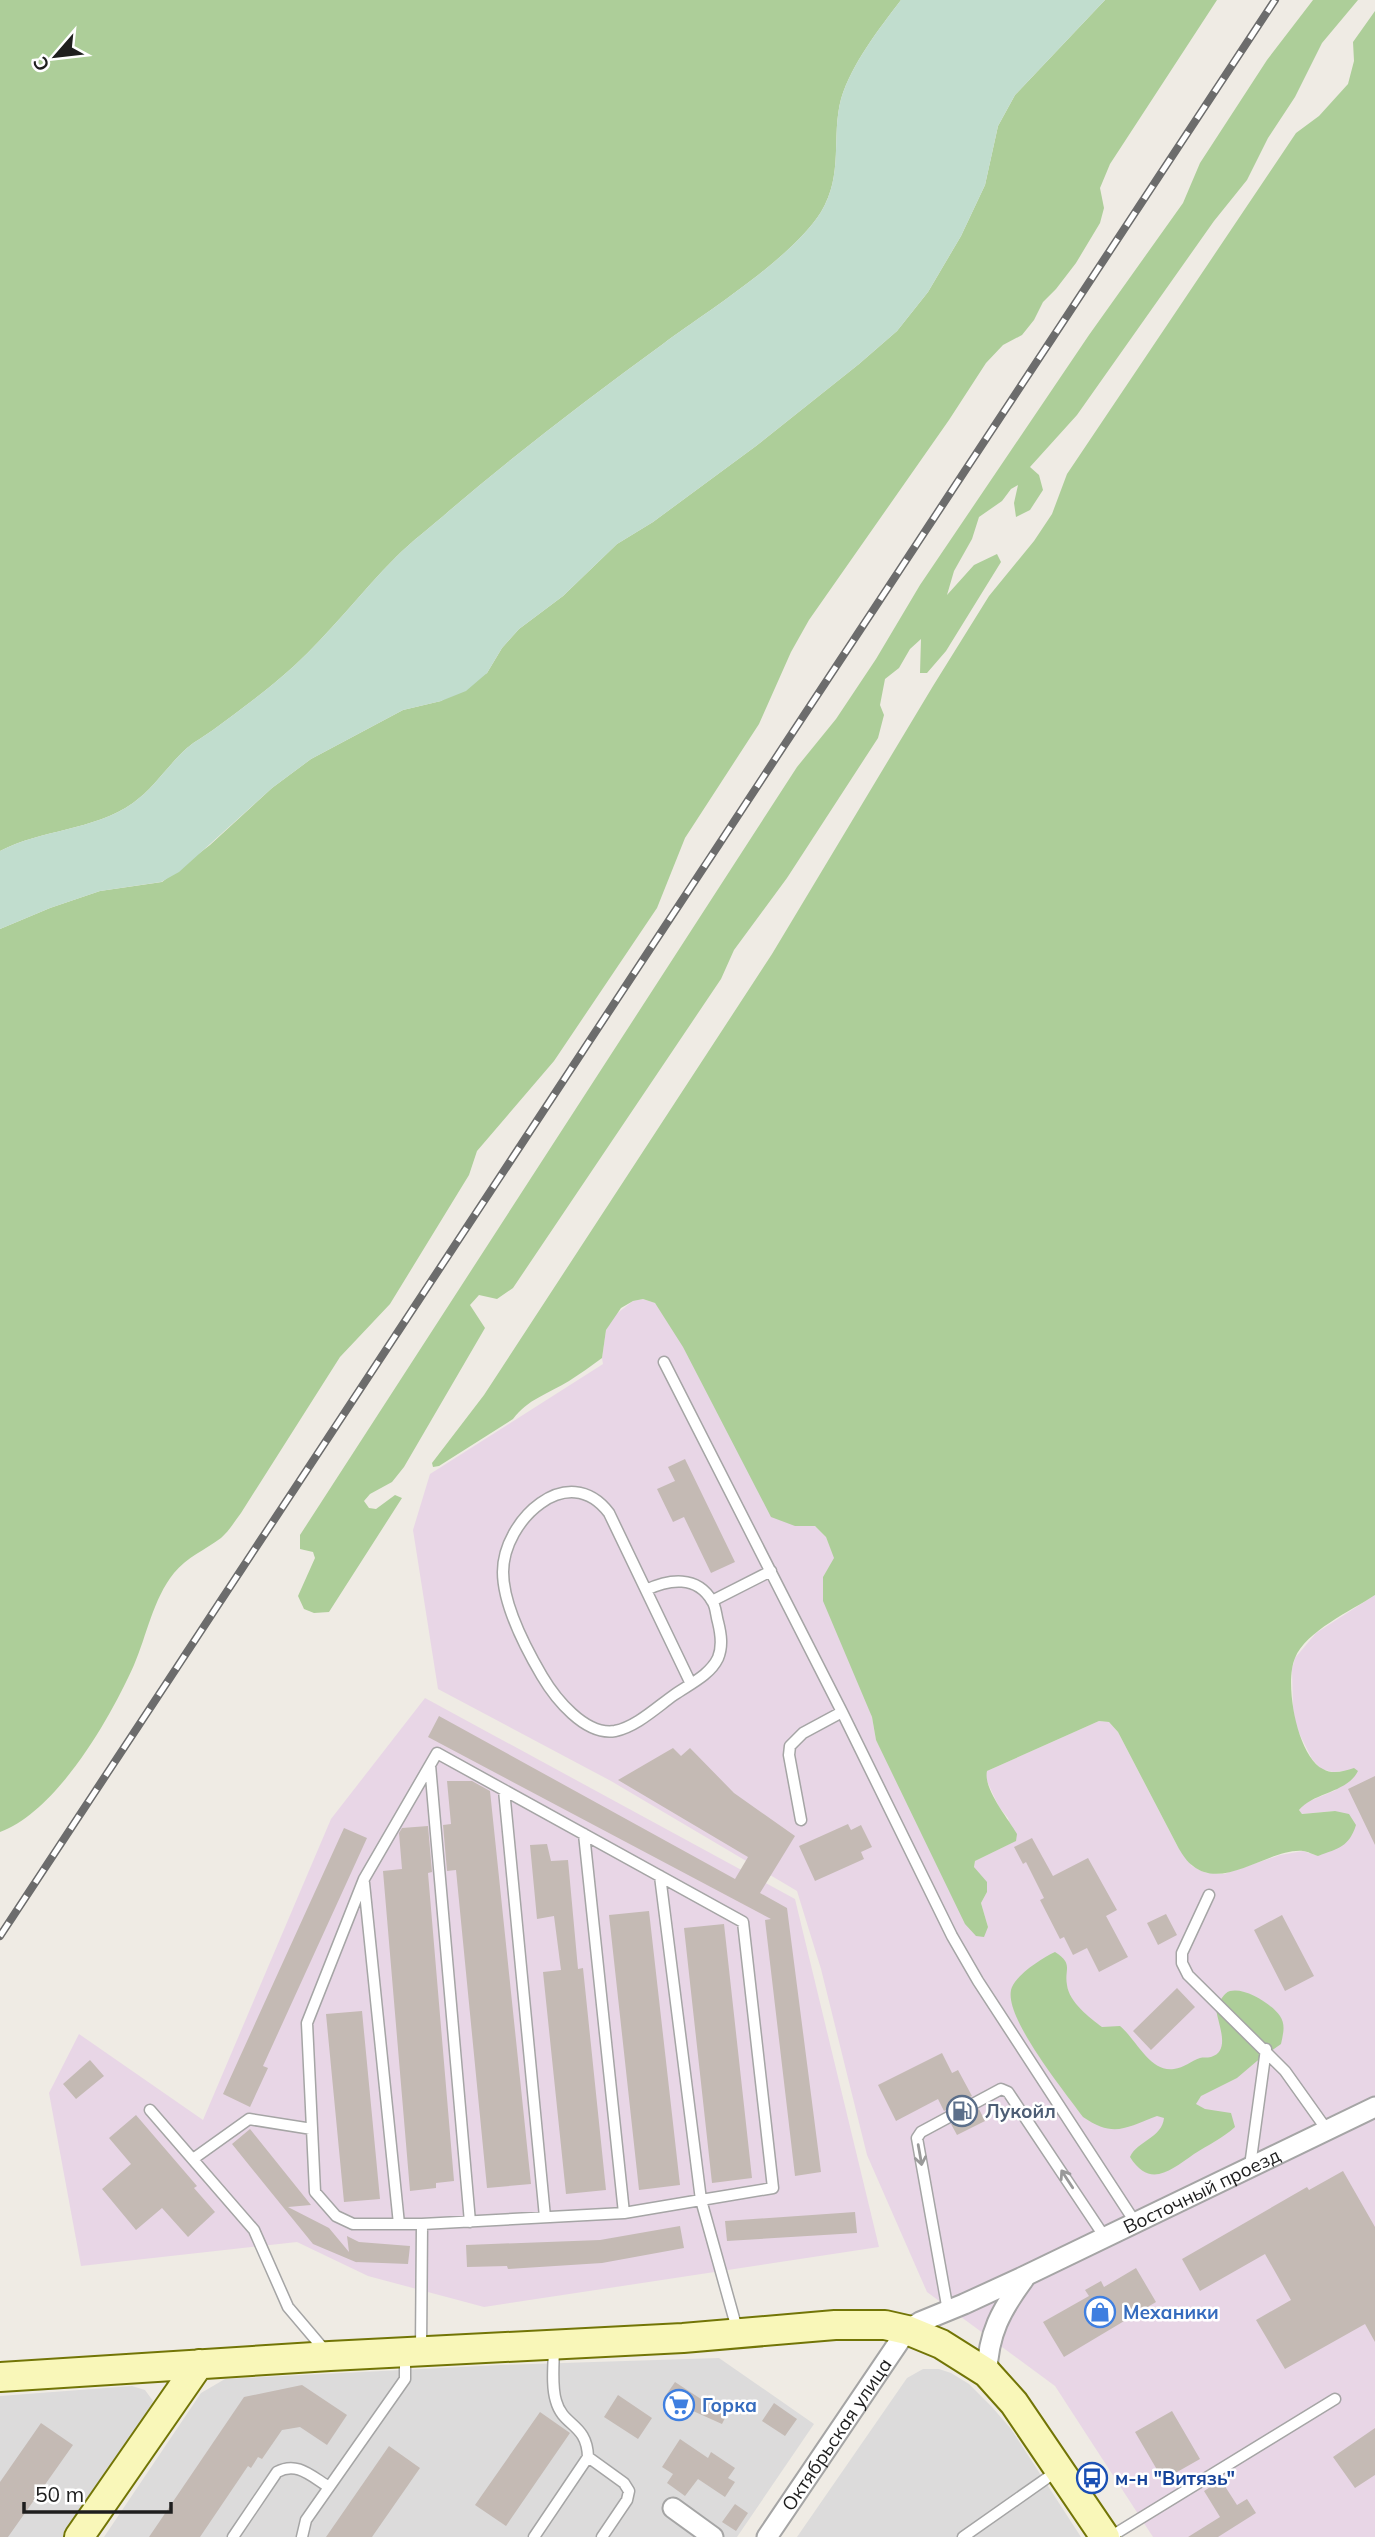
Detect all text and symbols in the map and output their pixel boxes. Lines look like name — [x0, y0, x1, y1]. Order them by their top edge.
north arrow — [21, 21, 91, 91]
text: С — [27, 53, 55, 75]
fuel station icon: Лукойл — [945, 2094, 979, 2128]
place label: Лукойл — [985, 2099, 1056, 2123]
street label: Восточный проезд — [1119, 2142, 1285, 2239]
one-way arrow — [914, 2143, 927, 2166]
one-way arrow — [1060, 2170, 1075, 2189]
shop icon: Механики — [1083, 2295, 1117, 2329]
place label: Механики — [1123, 2300, 1219, 2324]
street label: Октябрьская улица — [776, 2353, 897, 2515]
supermarket icon: Горка — [662, 2388, 696, 2422]
place label: Горка — [702, 2393, 757, 2417]
bus stop icon: м-н "Витязь" — [1075, 2461, 1109, 2495]
place label: м-н "Витязь" — [1115, 2466, 1235, 2490]
scale bar — [24, 2470, 172, 2514]
text: 50 m — [35, 2481, 84, 2507]

